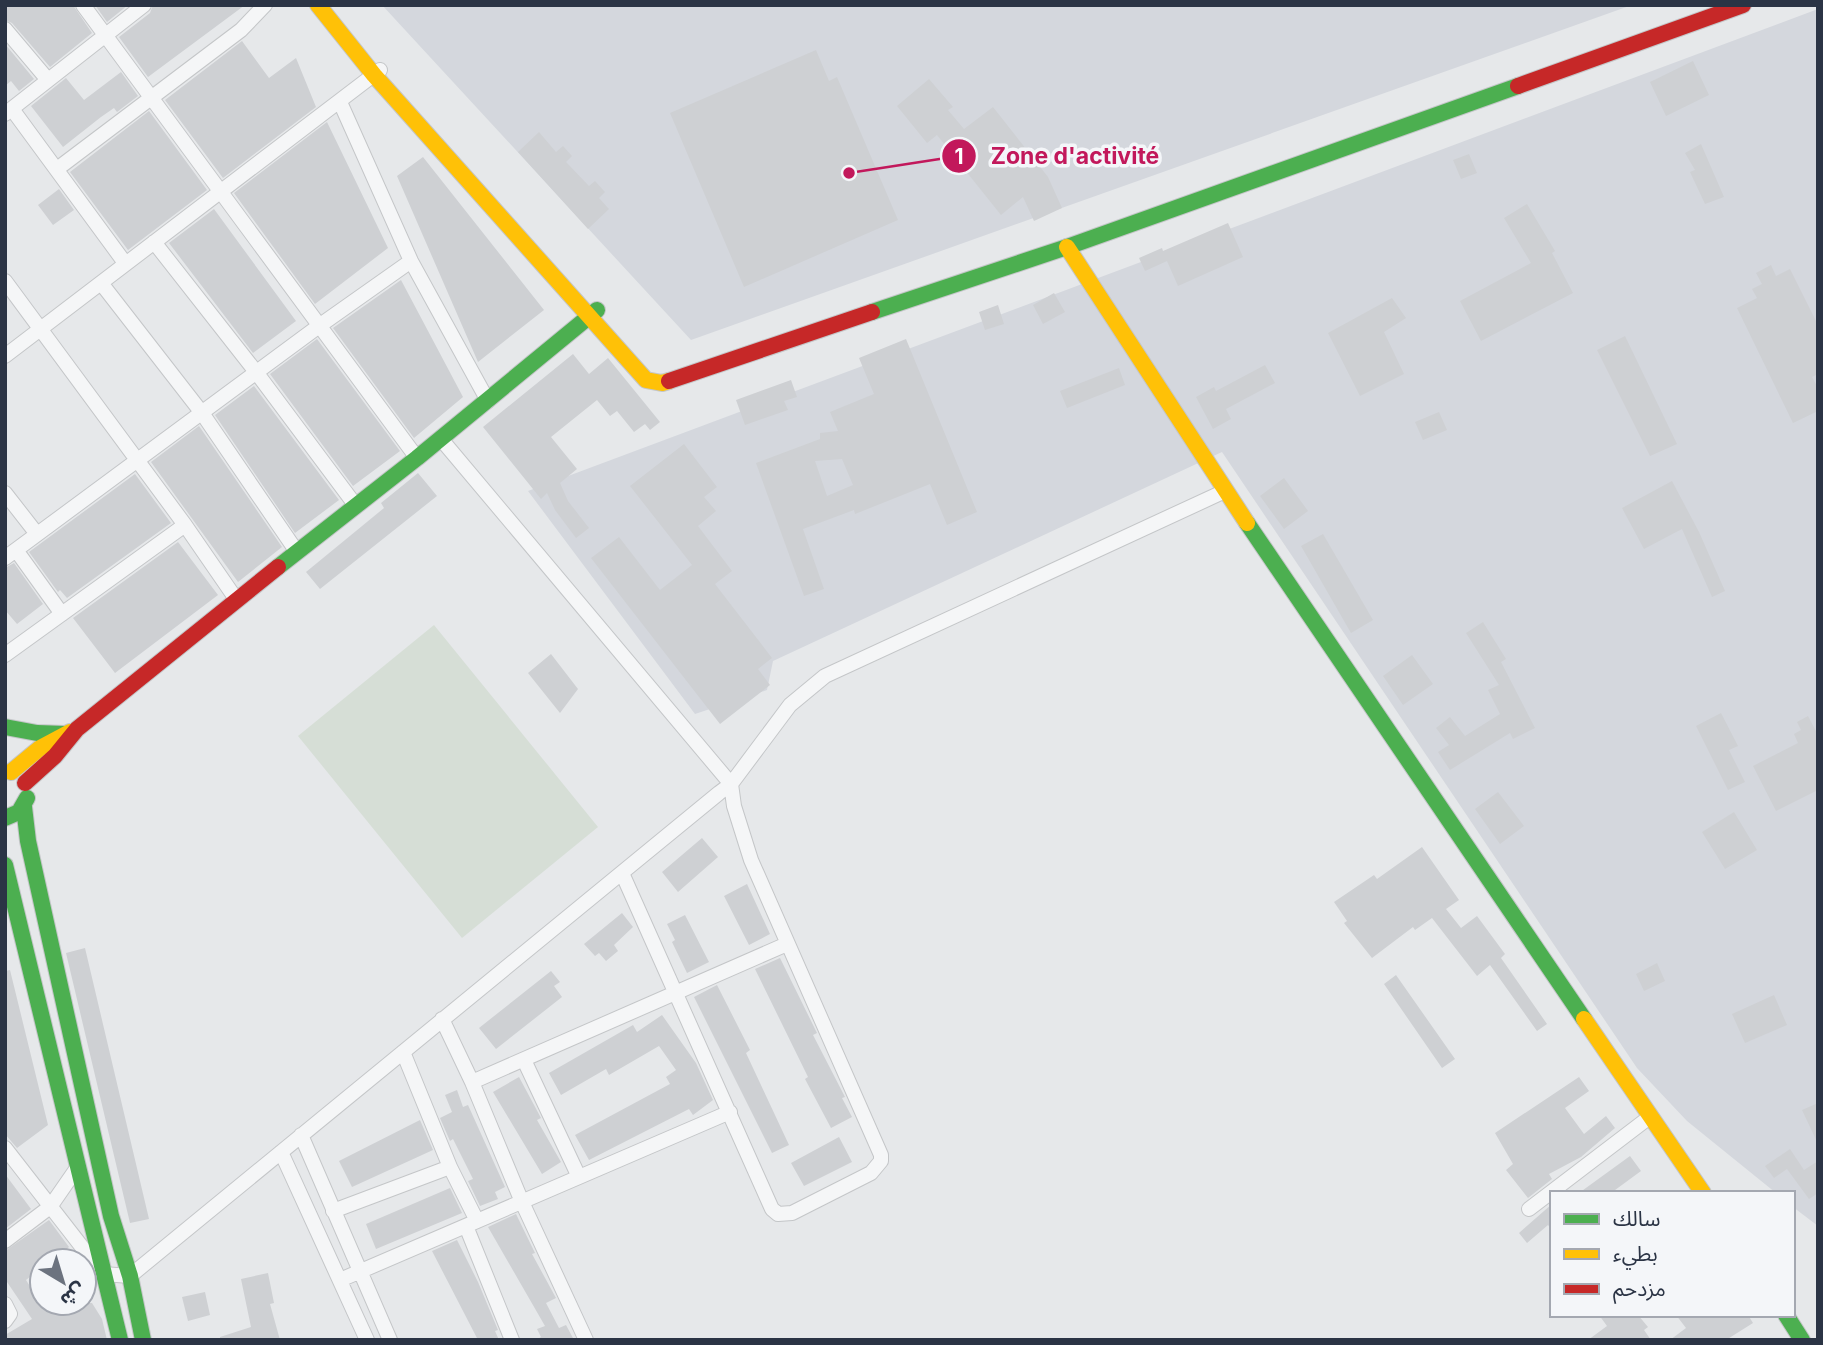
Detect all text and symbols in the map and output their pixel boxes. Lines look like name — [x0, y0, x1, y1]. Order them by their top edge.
callout: Zone d'activité — [942, 134, 1173, 178]
text: Zone d'activité — [991, 142, 1159, 170]
text: 1 — [954, 144, 964, 169]
legend — [1550, 1191, 1795, 1317]
text: سالك — [1613, 1206, 1660, 1231]
text: بطيء — [1613, 1241, 1658, 1270]
north arrow — [28, 1247, 98, 1317]
text: مزدحم — [1613, 1276, 1666, 1304]
text: ش — [56, 1278, 90, 1312]

